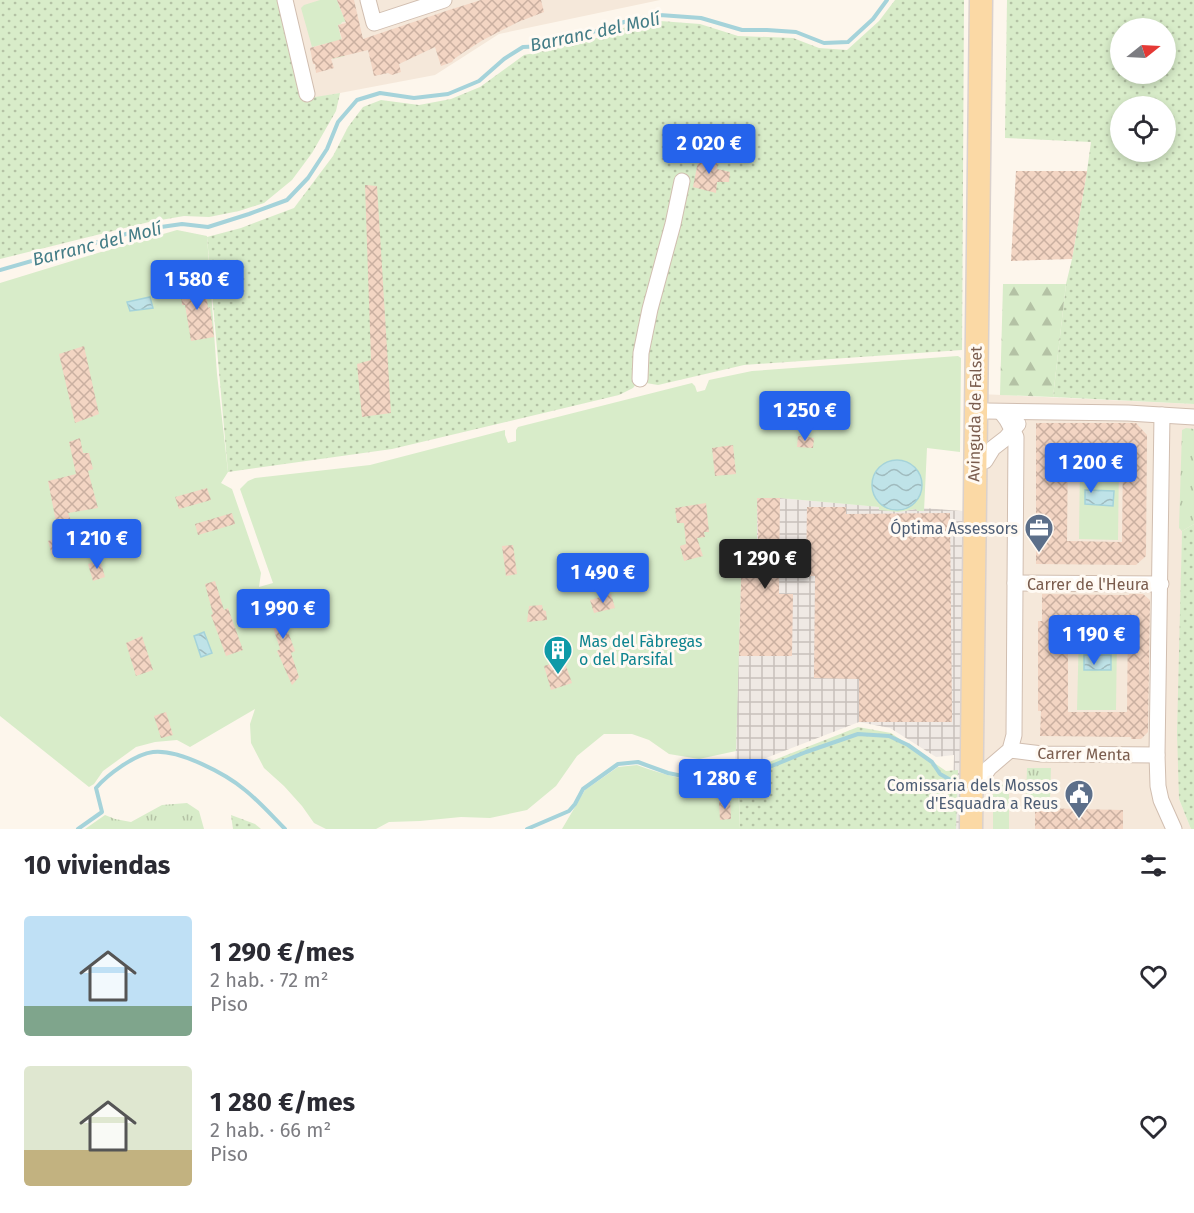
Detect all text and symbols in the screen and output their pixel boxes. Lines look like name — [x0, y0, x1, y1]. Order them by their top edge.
water label: Barranc del Molí — [528, 7, 663, 57]
north arrow — [1110, 18, 1176, 84]
map controls — [1110, 18, 1176, 162]
button: locate — [1110, 96, 1176, 162]
pin: 2 020 € — [654, 124, 764, 175]
text: 2 020 € — [676, 131, 742, 155]
water label: Barranc del Molí — [30, 217, 165, 271]
pin: 1 580 € — [142, 260, 252, 311]
text: 1 580 € — [165, 267, 229, 291]
street label: Avinguda de Falset — [964, 346, 986, 482]
pin: 1 250 € — [750, 391, 860, 442]
text: 1 250 € — [773, 398, 837, 422]
pin: 1 200 € — [1036, 443, 1146, 494]
text: 1 200 € — [1059, 450, 1123, 474]
office icon: Óptima Assessors — [1023, 512, 1055, 554]
place label: Óptima Assessors — [890, 518, 1018, 538]
pin: 1 210 € — [42, 519, 152, 570]
text: 1 210 € — [66, 526, 128, 550]
pin: 1 290 € — [710, 539, 820, 590]
text: 1 290 € — [733, 546, 797, 570]
pin: 1 490 € — [548, 553, 658, 604]
text: 1 490 € — [571, 560, 635, 584]
street label: Carrer de l'Heura — [1027, 575, 1149, 594]
pin: 1 990 € — [228, 589, 338, 640]
text: 1 990 € — [251, 596, 315, 620]
pin: 1 190 € — [1039, 615, 1149, 666]
text: 1 190 € — [1063, 622, 1125, 646]
place label: Mas del Fàbregas o del Parsifal — [579, 632, 702, 669]
building icon: Mas del Fàbregas o del Parsifal — [542, 634, 574, 676]
street label: Carrer Menta — [1037, 744, 1131, 764]
pin: 1 280 € — [670, 759, 780, 810]
text: 1 280 € — [693, 766, 757, 790]
place label: Comissaria dels Mossos d'Esquadra a Reus — [887, 776, 1058, 813]
public building icon: Comissaria dels Mossos d'Esquadra a Reus — [1063, 778, 1095, 820]
icon: filters — [1137, 849, 1170, 882]
text: 10 viviendas — [24, 850, 170, 881]
text: 1 290 €/mes — [210, 937, 354, 968]
icon: home — [72, 940, 144, 1012]
icon: heart — [1137, 960, 1170, 993]
text: 2 hab. · 72 m² — [210, 968, 329, 992]
text: Piso — [210, 992, 248, 1016]
text: 1 280 €/mes — [210, 1087, 355, 1118]
icon: home — [72, 1090, 144, 1162]
icon: heart — [1137, 1110, 1170, 1143]
text: 2 hab. · 66 m² — [210, 1118, 331, 1142]
text: Piso — [210, 1142, 248, 1166]

